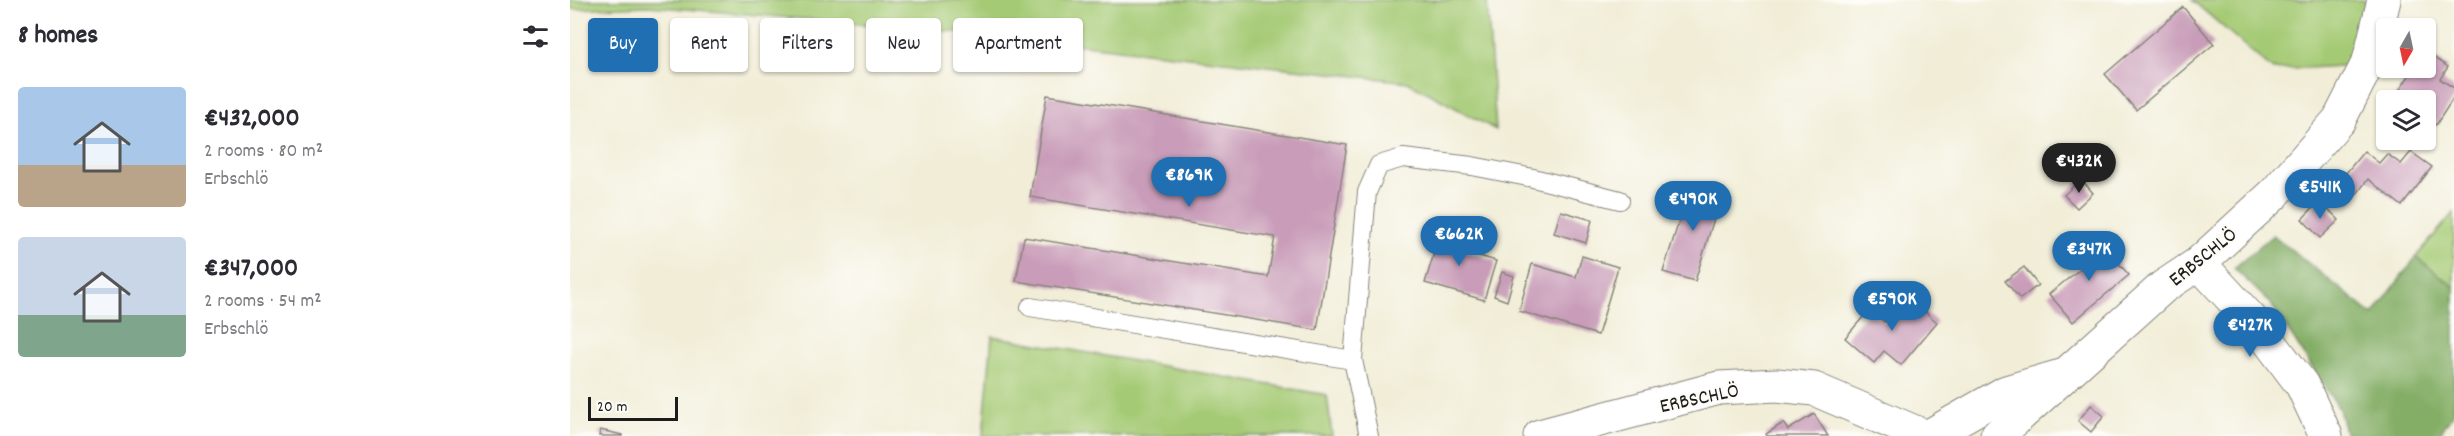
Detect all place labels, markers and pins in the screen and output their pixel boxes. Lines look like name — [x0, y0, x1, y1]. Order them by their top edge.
pin: €432K — [2037, 143, 2121, 194]
pin: €869K — [1147, 157, 1231, 208]
pin: €541K — [2278, 169, 2362, 220]
pin: €490K — [1651, 181, 1735, 232]
pin: €662K — [1417, 216, 1501, 267]
pin: €347K — [2047, 231, 2131, 282]
pin: €590K — [1850, 281, 1934, 332]
pin: €427K — [2208, 307, 2292, 358]

